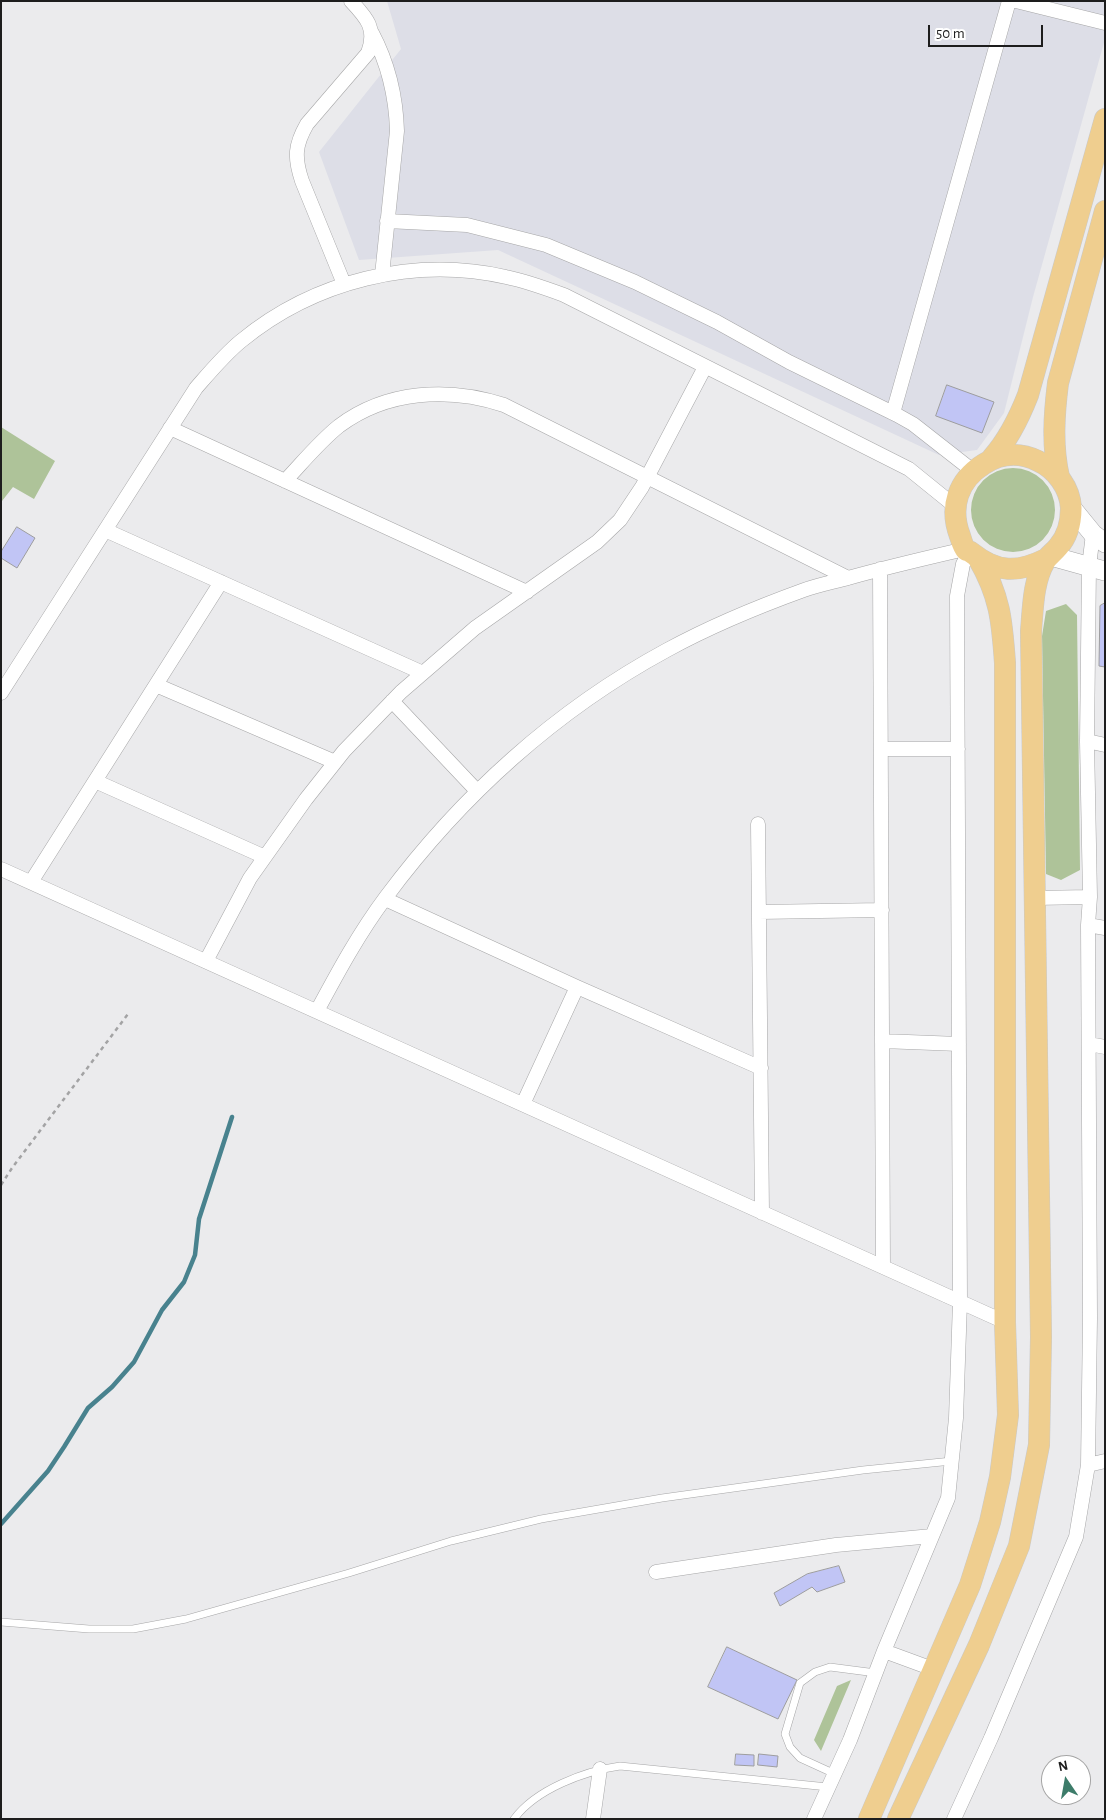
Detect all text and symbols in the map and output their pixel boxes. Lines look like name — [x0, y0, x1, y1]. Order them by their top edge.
scale bar — [931, 15, 1046, 47]
text: 50 m — [936, 26, 965, 41]
north arrow — [1041, 1755, 1091, 1805]
text: N — [1057, 1758, 1069, 1774]

